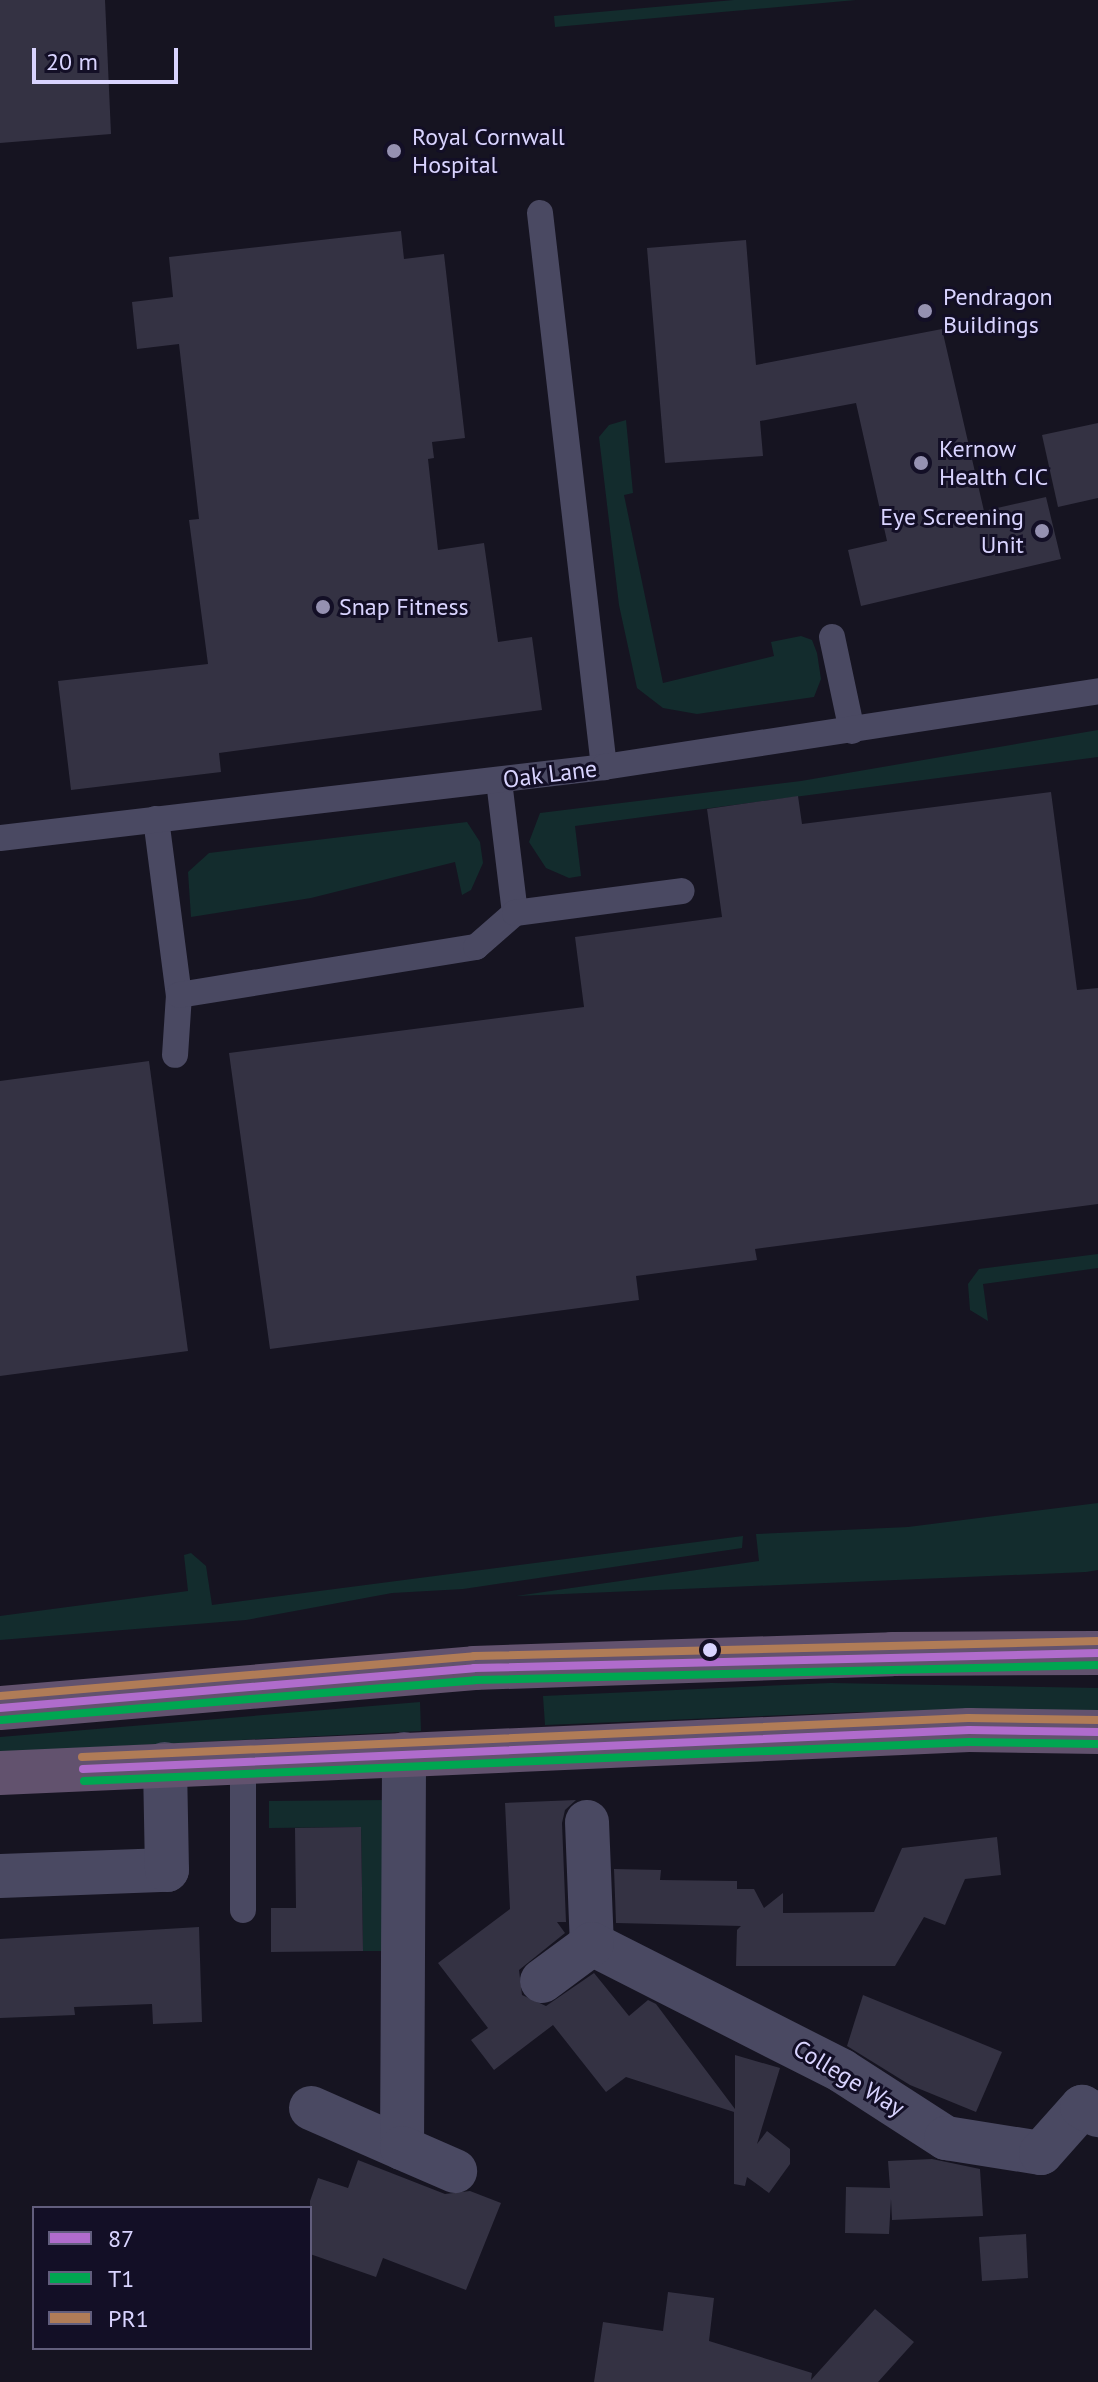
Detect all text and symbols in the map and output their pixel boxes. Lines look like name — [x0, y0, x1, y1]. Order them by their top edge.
scale bar — [36, 32, 182, 82]
text: 20 m — [46, 46, 98, 77]
place label: Royal Cornwall Hospital — [412, 123, 565, 179]
marker: Royal Cornwall Hospital — [383, 140, 405, 162]
place label: Pendragon Buildings — [943, 283, 1053, 339]
marker: Pendragon Buildings — [914, 300, 936, 322]
place label: Kernow Health CIC — [939, 435, 1048, 491]
marker: Kernow Health CIC — [910, 452, 932, 474]
place label: Eye Screening Unit — [880, 503, 1024, 559]
marker: Eye Screening Unit — [1031, 520, 1053, 542]
place label: Snap Fitness — [339, 593, 469, 621]
marker: Snap Fitness — [314, 598, 332, 616]
street label: Oak Lane — [501, 754, 599, 794]
unlabelled marker — [702, 1642, 718, 1658]
street label: College Way — [788, 2033, 910, 2123]
legend — [32, 2206, 312, 2350]
text: 87 — [108, 2223, 134, 2254]
text: T1 — [108, 2263, 134, 2294]
text: PR1 — [108, 2303, 149, 2334]

